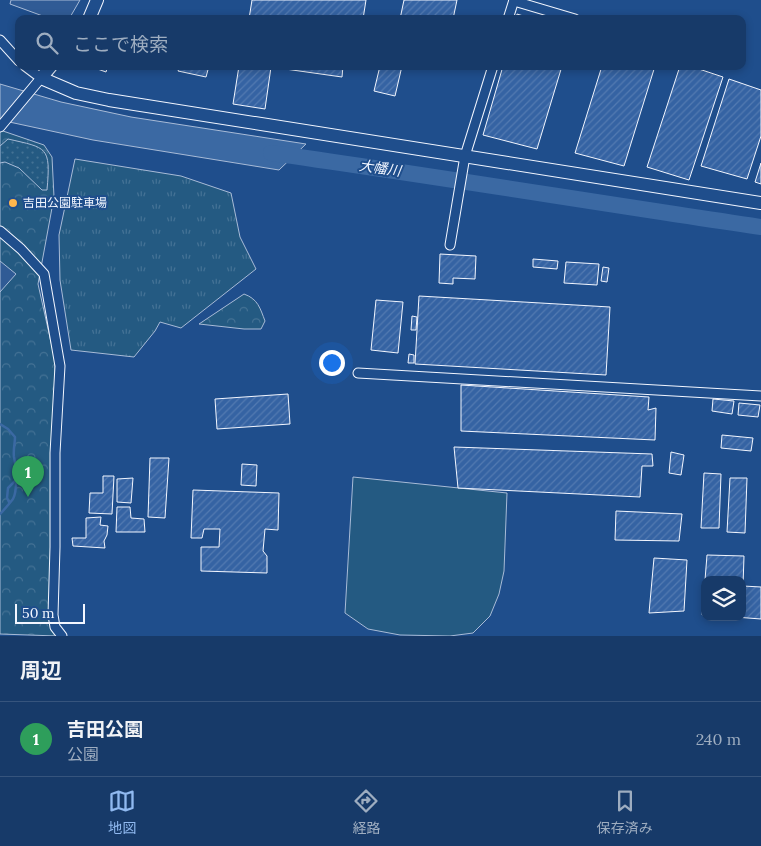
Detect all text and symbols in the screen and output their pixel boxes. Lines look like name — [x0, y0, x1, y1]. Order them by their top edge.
search box — [15, 15, 746, 70]
icon: search — [33, 29, 61, 57]
text: ここで検索 — [73, 32, 168, 56]
water label: 大幡川 — [358, 156, 404, 180]
place label: 吉田公園駐車場 — [23, 195, 107, 210]
marker: 吉田公園駐車場 — [7, 197, 19, 209]
your location — [319, 350, 345, 376]
pin: 1 — [12, 456, 44, 497]
map controls — [701, 576, 746, 621]
button: layers — [701, 576, 746, 621]
scale bar — [15, 601, 85, 624]
text: 50 m — [22, 604, 55, 622]
text: 周辺 — [20, 657, 62, 684]
text: 吉田公園 — [67, 717, 143, 741]
text: 1 — [33, 729, 39, 749]
text: 240 m — [696, 729, 741, 749]
text: 公園 — [67, 744, 99, 764]
tab: 地図 — [108, 787, 136, 837]
tab: 経路 — [352, 787, 380, 837]
tab: 保存済み — [597, 787, 653, 837]

